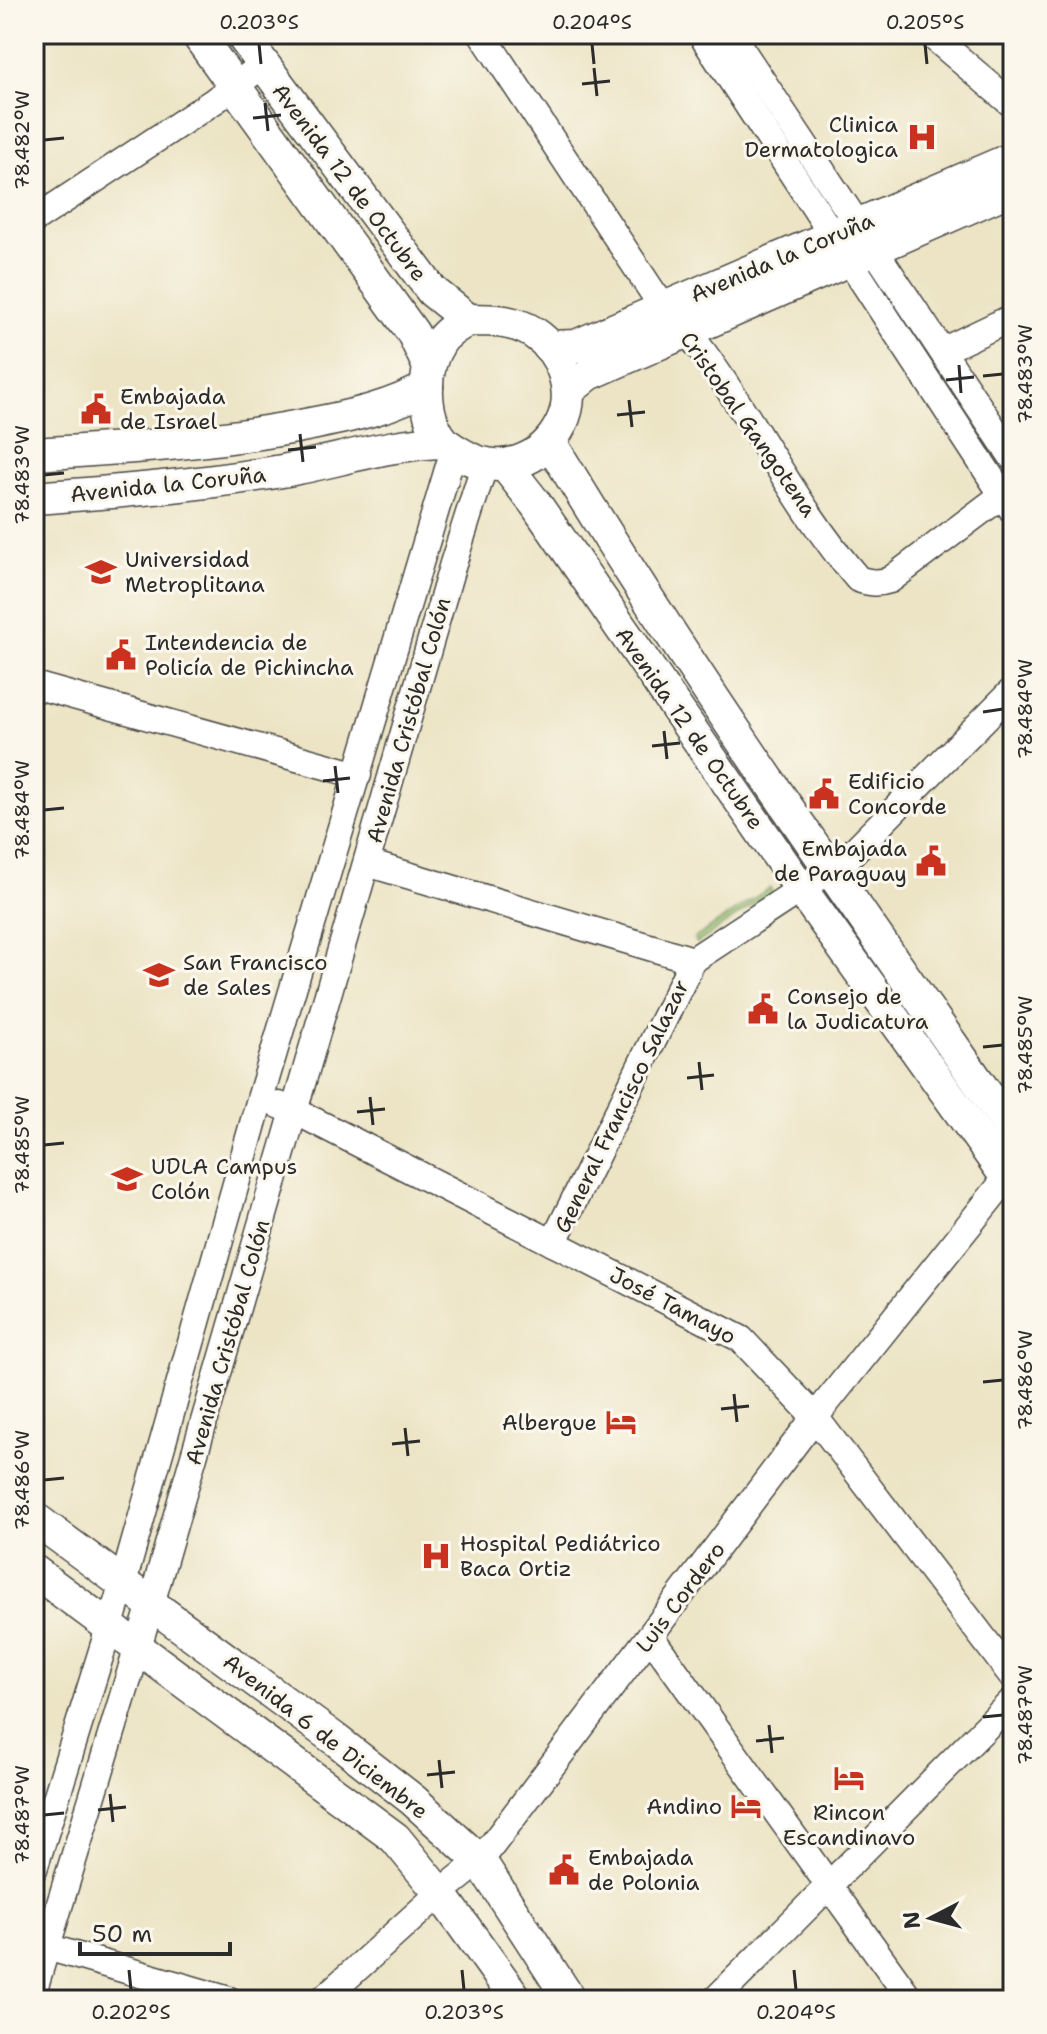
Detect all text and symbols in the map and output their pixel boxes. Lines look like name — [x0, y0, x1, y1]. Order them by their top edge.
text: 0.203°S — [219, 9, 299, 35]
text: 0.204°S — [552, 9, 632, 35]
text: 0.205°S — [886, 9, 964, 35]
street label: Avenida 12 de Octubre — [266, 77, 434, 287]
text: 78.482°W — [9, 90, 35, 190]
place label: Clinica Dermatologica — [744, 110, 898, 164]
hospital icon: Clinica Dermatologica — [905, 120, 939, 154]
street label: Avenida la Coruña — [686, 206, 879, 309]
text: 78.483°W — [1012, 324, 1038, 424]
street label: Cristobal Gangotena — [674, 326, 824, 523]
place label: Embajada de Israel — [120, 382, 226, 436]
public building icon: Embajada de Israel — [79, 392, 113, 426]
text: 78.483°W — [9, 425, 35, 525]
street label: Avenida la Coruña — [69, 460, 268, 509]
place label: Universidad Metroplitana — [125, 545, 265, 599]
school or university icon: Universidad Metroplitana — [84, 555, 118, 589]
street label: Avenida Cristóbal Colón — [360, 594, 457, 846]
street label: Avenida 12 de Octubre — [609, 621, 771, 835]
place label: Intendencia de Policía de Pichincha — [145, 628, 354, 682]
public building icon: Intendencia de Policía de Pichincha — [104, 638, 138, 672]
text: 78.484°W — [1012, 659, 1038, 759]
text: 78.484°W — [9, 760, 35, 860]
place label: Edificio Concorde — [848, 767, 947, 821]
public building icon: Edificio Concorde — [807, 777, 841, 811]
place label: Embajada de Paraguay — [774, 834, 907, 888]
public building icon: Embajada de Paraguay — [914, 844, 948, 878]
place label: San Francisco de Sales — [183, 948, 328, 1002]
school or university icon: San Francisco de Sales — [142, 958, 176, 992]
street label: General Francisco Salazar — [547, 975, 696, 1238]
place label: Consejo de la Judicatura — [787, 982, 929, 1036]
public building icon: Consejo de la Judicatura — [746, 992, 780, 1026]
text: 78.485°W — [1012, 996, 1038, 1094]
text: 78.485°W — [9, 1096, 35, 1194]
place label: UDLA Campus Colón — [151, 1152, 297, 1206]
school or university icon: UDLA Campus Colón — [110, 1162, 144, 1196]
street label: Avenida Cristóbal Colón — [179, 1216, 276, 1468]
street label: José Tamayo — [605, 1260, 741, 1351]
text: 78.486°W — [1012, 1330, 1038, 1430]
hotel icon: Albergue — [604, 1405, 638, 1439]
place label: Albergue — [502, 1408, 597, 1437]
text: 78.486°W — [9, 1430, 35, 1530]
place label: Hospital Pediátrico Baca Ortiz — [460, 1529, 661, 1583]
street label: Luis Cordero — [629, 1536, 732, 1659]
hospital icon: Hospital Pediátrico Baca Ortiz — [419, 1539, 453, 1573]
street label: Avenida 6 de Diciembre — [217, 1647, 434, 1826]
text: 78.487°W — [1012, 1665, 1038, 1765]
hotel icon: Rincon Escandinavo — [832, 1761, 866, 1795]
text: 78.487°W — [9, 1765, 35, 1865]
hotel icon: Andino — [729, 1789, 763, 1823]
place label: Andino — [646, 1792, 722, 1821]
place label: Rincon Escandinavo — [783, 1798, 915, 1852]
place label: Embajada de Polonia — [588, 1843, 700, 1897]
public building icon: Embajada de Polonia — [547, 1853, 581, 1887]
north arrow — [891, 1878, 971, 1958]
scale bar — [80, 1906, 230, 1956]
text: N — [896, 1910, 927, 1930]
text: 50 m — [92, 1918, 152, 1950]
text: 0.202°S — [91, 1999, 171, 2025]
text: 0.203°S — [424, 1999, 504, 2025]
text: 0.204°S — [756, 1999, 836, 2025]

